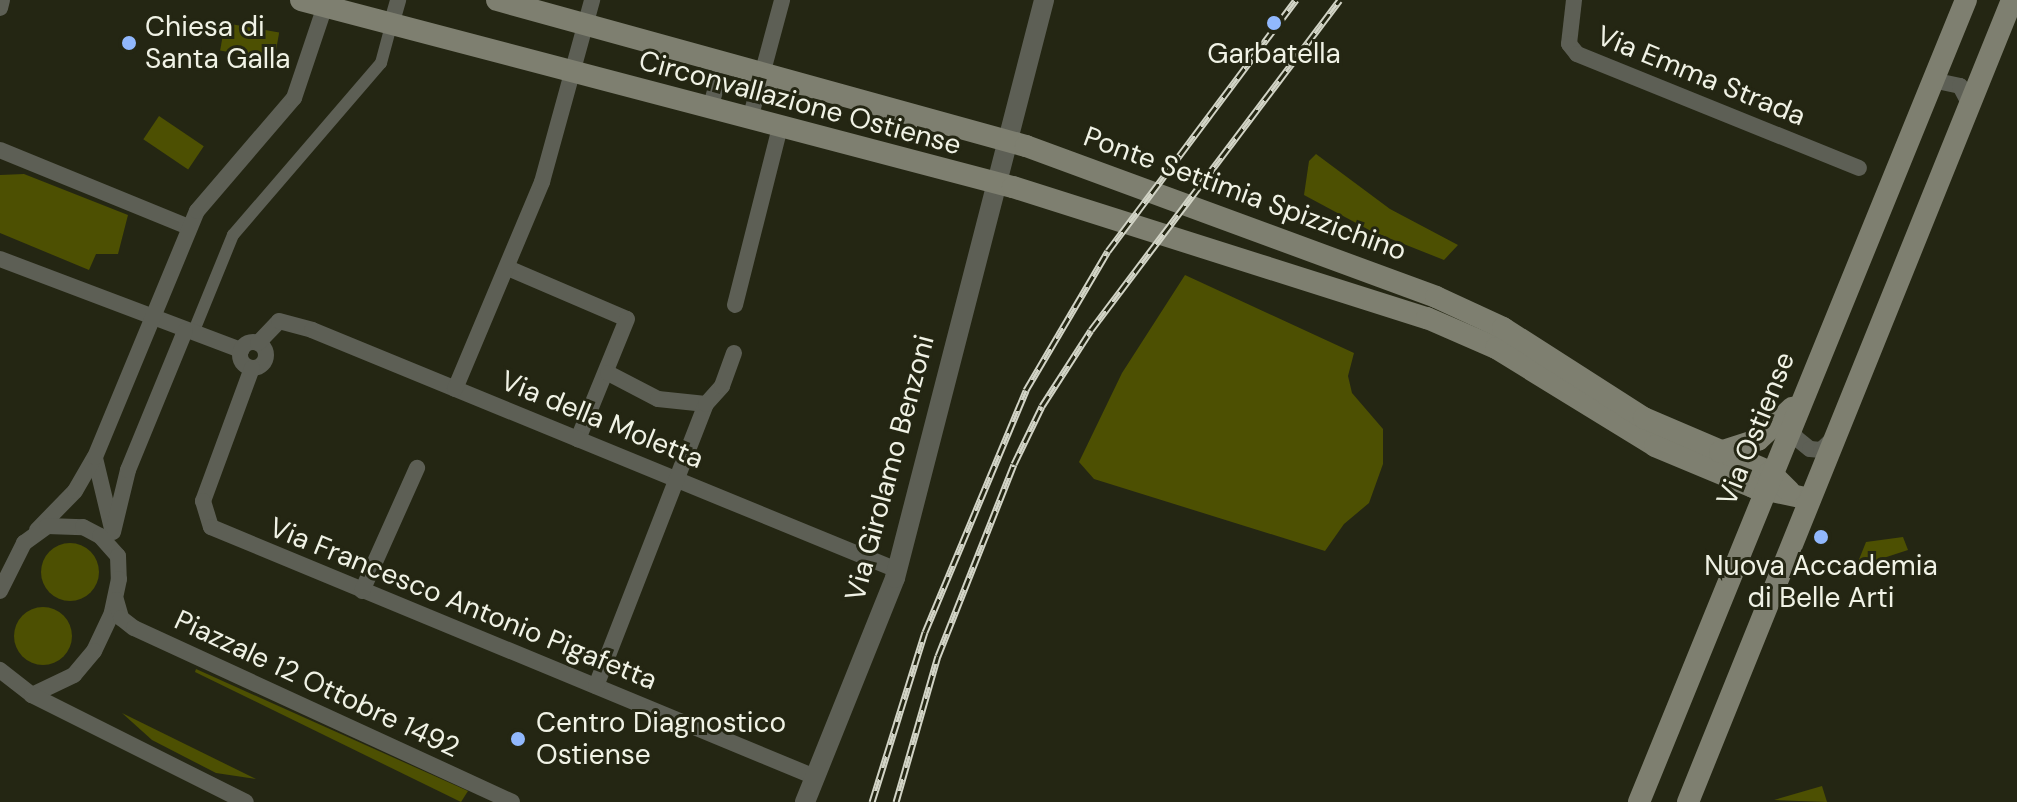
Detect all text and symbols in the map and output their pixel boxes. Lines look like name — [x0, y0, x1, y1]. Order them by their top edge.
place label: Chiesa di Santa Galla — [145, 10, 290, 76]
marker: Garbatella — [1263, 12, 1285, 34]
street label: Via Emma Strada — [1592, 19, 1810, 133]
marker: Chiesa di Santa Galla — [120, 34, 138, 52]
place label: Garbatella — [1207, 37, 1341, 71]
street label: Circonvallazione Ostiense — [635, 44, 965, 162]
street label: Ponte Settimia Spizzichino — [1079, 120, 1411, 268]
street label: Via Girolamo Benzoni — [838, 331, 942, 605]
street label: Via Ostiense — [1710, 347, 1802, 511]
street label: Via della Moletta — [496, 364, 708, 476]
street label: Via Francesco Antonio Pigafetta — [264, 511, 662, 697]
marker: Nuova Accademia di Belle Arti — [1812, 528, 1830, 546]
place label: Nuova Accademia di Belle Arti — [1704, 549, 1938, 615]
street label: Piazzale 12 Ottobre 1492 — [169, 603, 465, 765]
place label: Centro Diagnostico Ostiense — [536, 706, 786, 772]
marker: Centro Diagnostico Ostiense — [507, 728, 529, 750]

